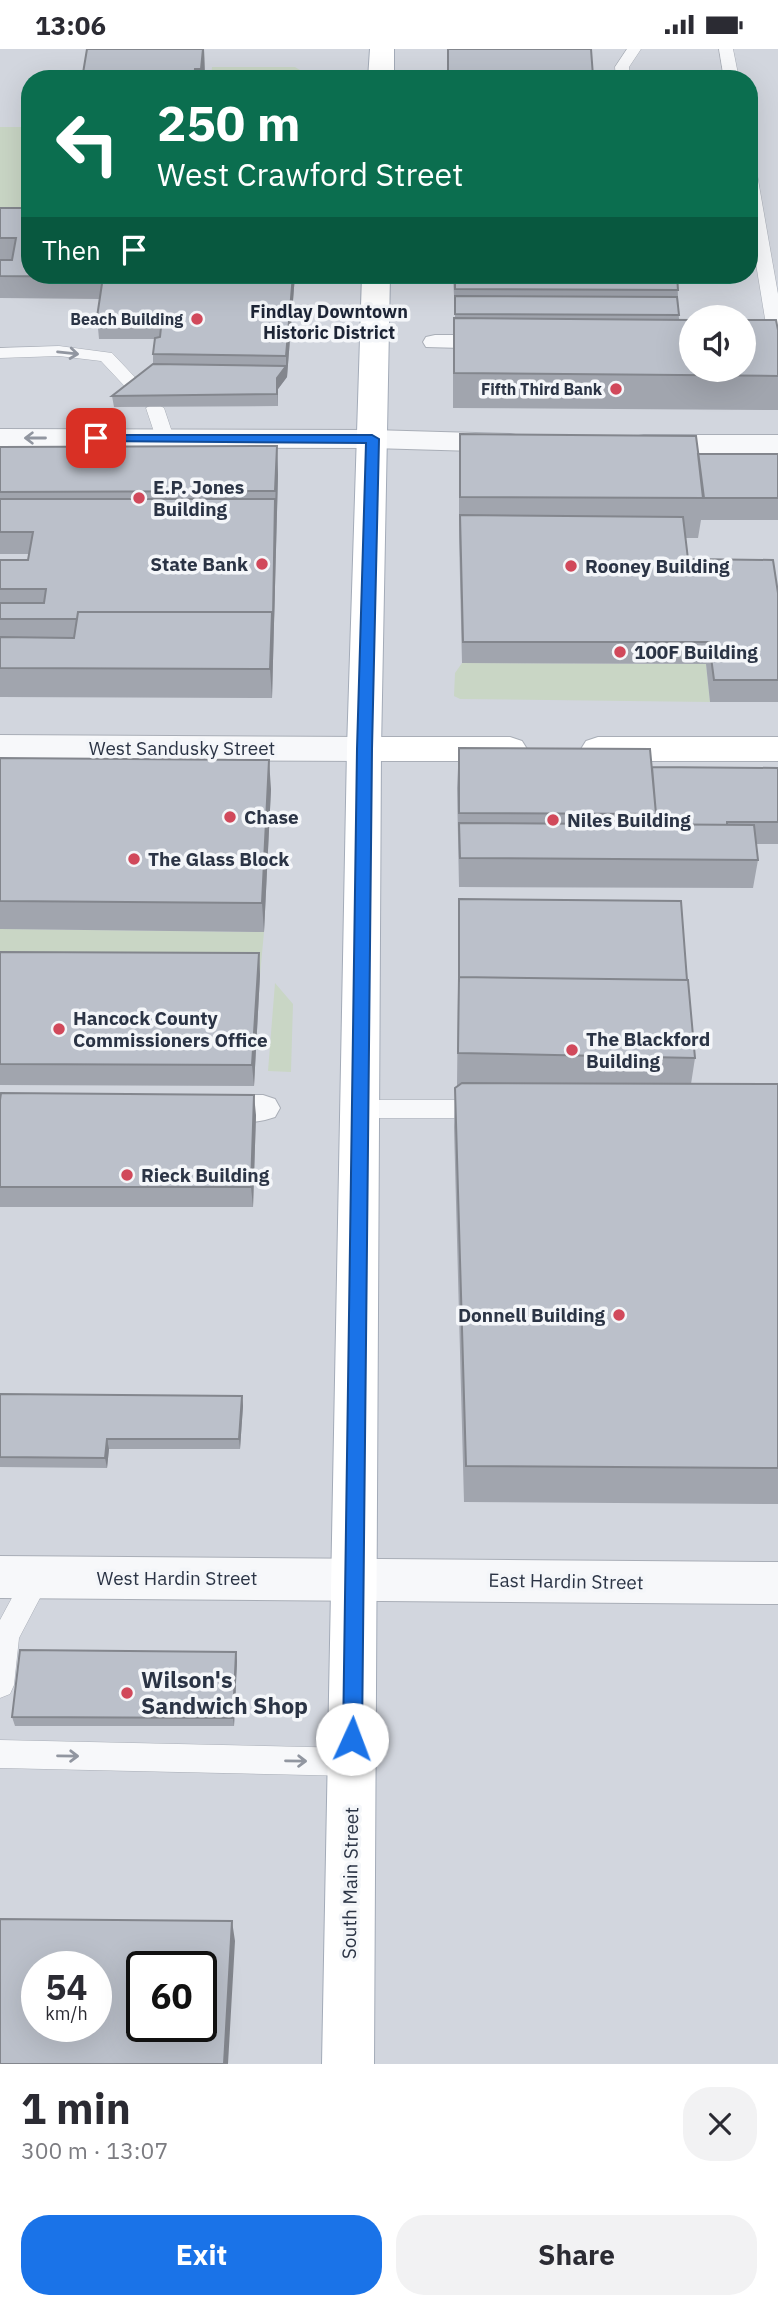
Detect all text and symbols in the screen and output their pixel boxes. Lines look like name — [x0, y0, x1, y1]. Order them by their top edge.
text: 13:06 — [35, 8, 106, 42]
text: 250 m — [157, 91, 301, 154]
icon: left — [42, 98, 133, 189]
text: West Crawford Street — [157, 153, 463, 195]
icon: arrive — [115, 231, 153, 269]
text: Then — [42, 233, 101, 267]
district label: Findlay Downtown Historic District — [250, 300, 408, 344]
map controls — [679, 305, 756, 382]
button: sound — [679, 305, 756, 382]
place label: Beach Building — [70, 309, 183, 329]
marker: Beach Building — [189, 311, 205, 327]
one-way arrow — [56, 346, 79, 359]
place label: Fifth Third Bank — [481, 379, 603, 399]
marker: Fifth Third Bank — [608, 381, 624, 397]
pin — [66, 408, 126, 468]
icon: arrive — [77, 419, 115, 457]
one-way arrow — [23, 431, 46, 445]
place label: E.P. Jones Building — [153, 475, 244, 521]
marker: E.P. Jones Building — [131, 490, 147, 506]
place label: State Bank — [150, 552, 248, 576]
place label: Rooney Building — [585, 554, 730, 578]
marker: State Bank — [254, 556, 270, 572]
marker: Rooney Building — [563, 558, 579, 574]
place label: 100F Building — [634, 640, 758, 664]
marker: 100F Building — [612, 644, 628, 660]
street label: West Sandusky Street — [89, 736, 275, 760]
place label: Chase — [244, 805, 299, 829]
place label: Niles Building — [567, 808, 691, 832]
marker: Chase — [222, 809, 238, 825]
marker: Niles Building — [545, 812, 561, 828]
place label: The Glass Block — [148, 847, 289, 871]
marker: The Glass Block — [126, 851, 142, 867]
place label: Hancock County Commissioners Office — [73, 1006, 268, 1052]
marker: Hancock County Commissioners Office — [51, 1021, 67, 1037]
place label: The Blackford Building — [586, 1027, 710, 1073]
marker: The Blackford Building — [564, 1042, 580, 1058]
place label: Rieck Building — [141, 1163, 270, 1187]
marker: Rieck Building — [119, 1167, 135, 1183]
place label: Donnell Building — [458, 1303, 606, 1327]
marker: Donnell Building — [611, 1307, 627, 1323]
street label: West Hardin Street — [97, 1566, 257, 1590]
street label: East Hardin Street — [488, 1568, 644, 1594]
place label: Wilson's Sandwich Shop — [141, 1664, 308, 1720]
marker: Wilson's Sandwich Shop — [119, 1685, 135, 1701]
position arrow — [315, 1702, 389, 1776]
one-way arrow — [56, 1749, 79, 1762]
one-way arrow — [284, 1754, 307, 1768]
street label: South Main Street — [337, 1807, 363, 1959]
speed limit sign: 60 — [126, 1951, 217, 2042]
text: 54 — [45, 1964, 88, 2010]
text: km/h — [45, 2002, 88, 2025]
text: 1 min — [21, 2081, 131, 2136]
button: close — [683, 2087, 757, 2161]
text: 300 m · 13:07 — [21, 2135, 168, 2165]
button: Exit — [21, 2215, 382, 2295]
button: Share — [396, 2215, 757, 2295]

